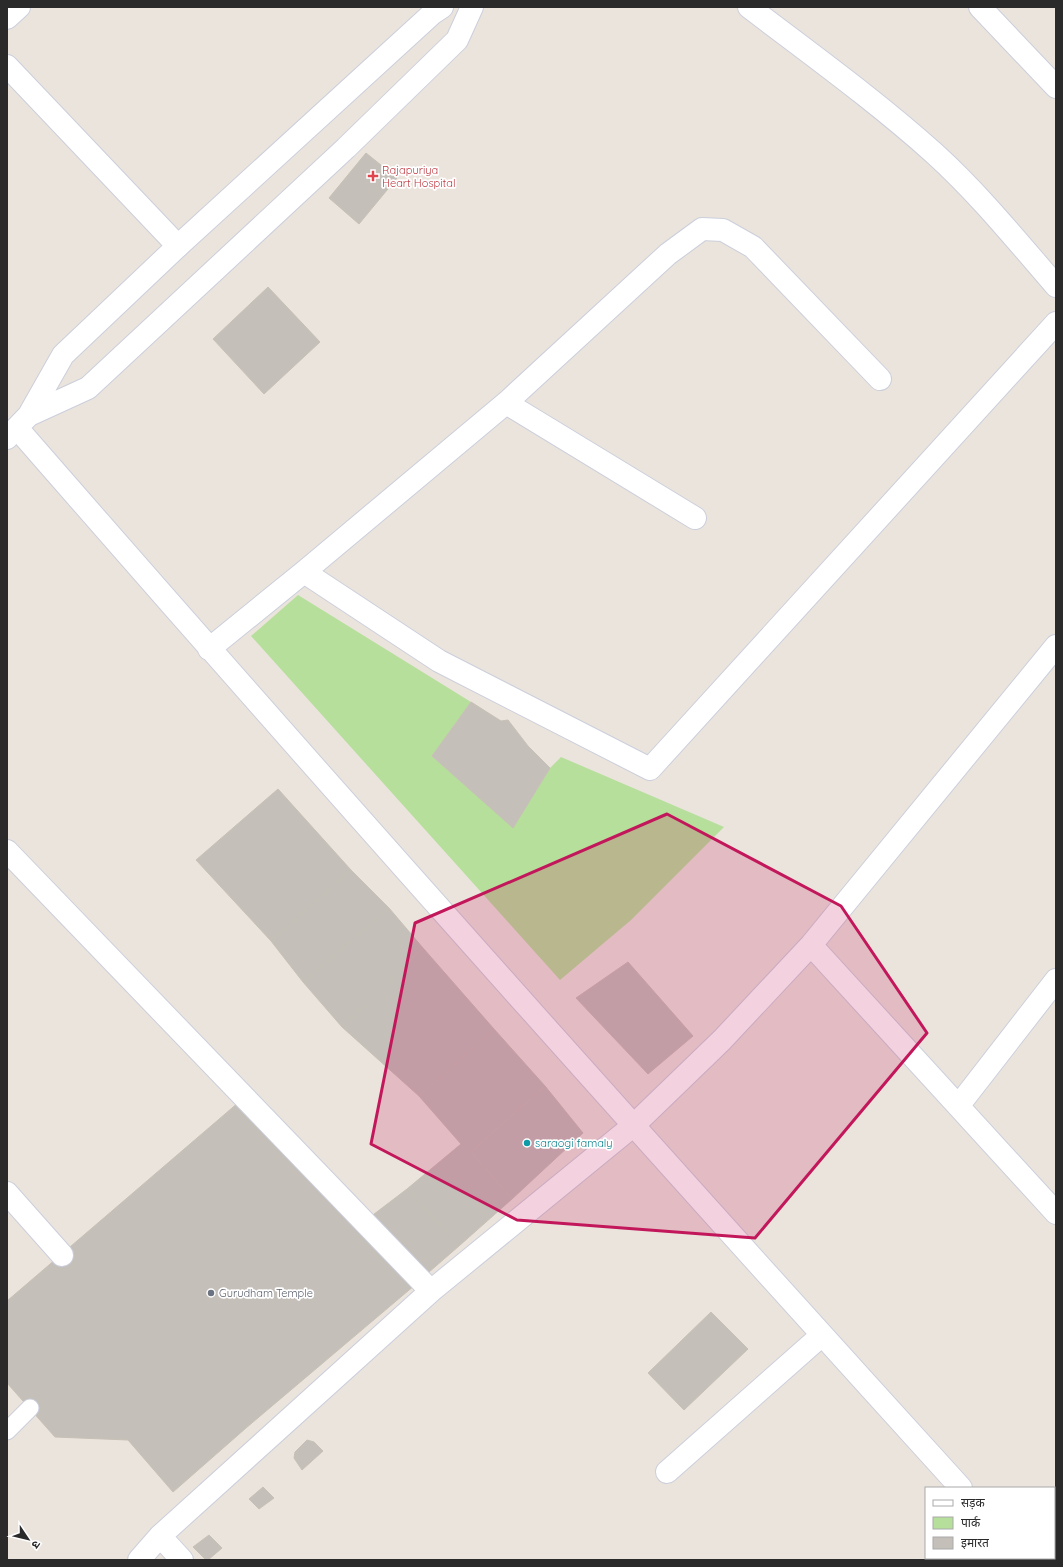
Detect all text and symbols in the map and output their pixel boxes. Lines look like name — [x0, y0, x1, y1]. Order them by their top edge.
place label: Rajapuriya Heart Hospital — [382, 163, 455, 190]
marker: Rajapuriya Heart Hospital — [367, 170, 379, 182]
place label: saraogi famaly — [535, 1136, 612, 1150]
marker: saraogi famaly — [522, 1138, 532, 1148]
place label: Gurudham Temple — [219, 1286, 313, 1300]
marker: Gurudham Temple — [206, 1288, 216, 1298]
legend — [925, 1487, 1055, 1559]
text: सड़क — [961, 1495, 986, 1510]
text: पार्क — [961, 1515, 981, 1530]
north arrow — [8, 1519, 48, 1559]
text: इमारत — [961, 1535, 990, 1550]
text: उ — [28, 1538, 44, 1552]

